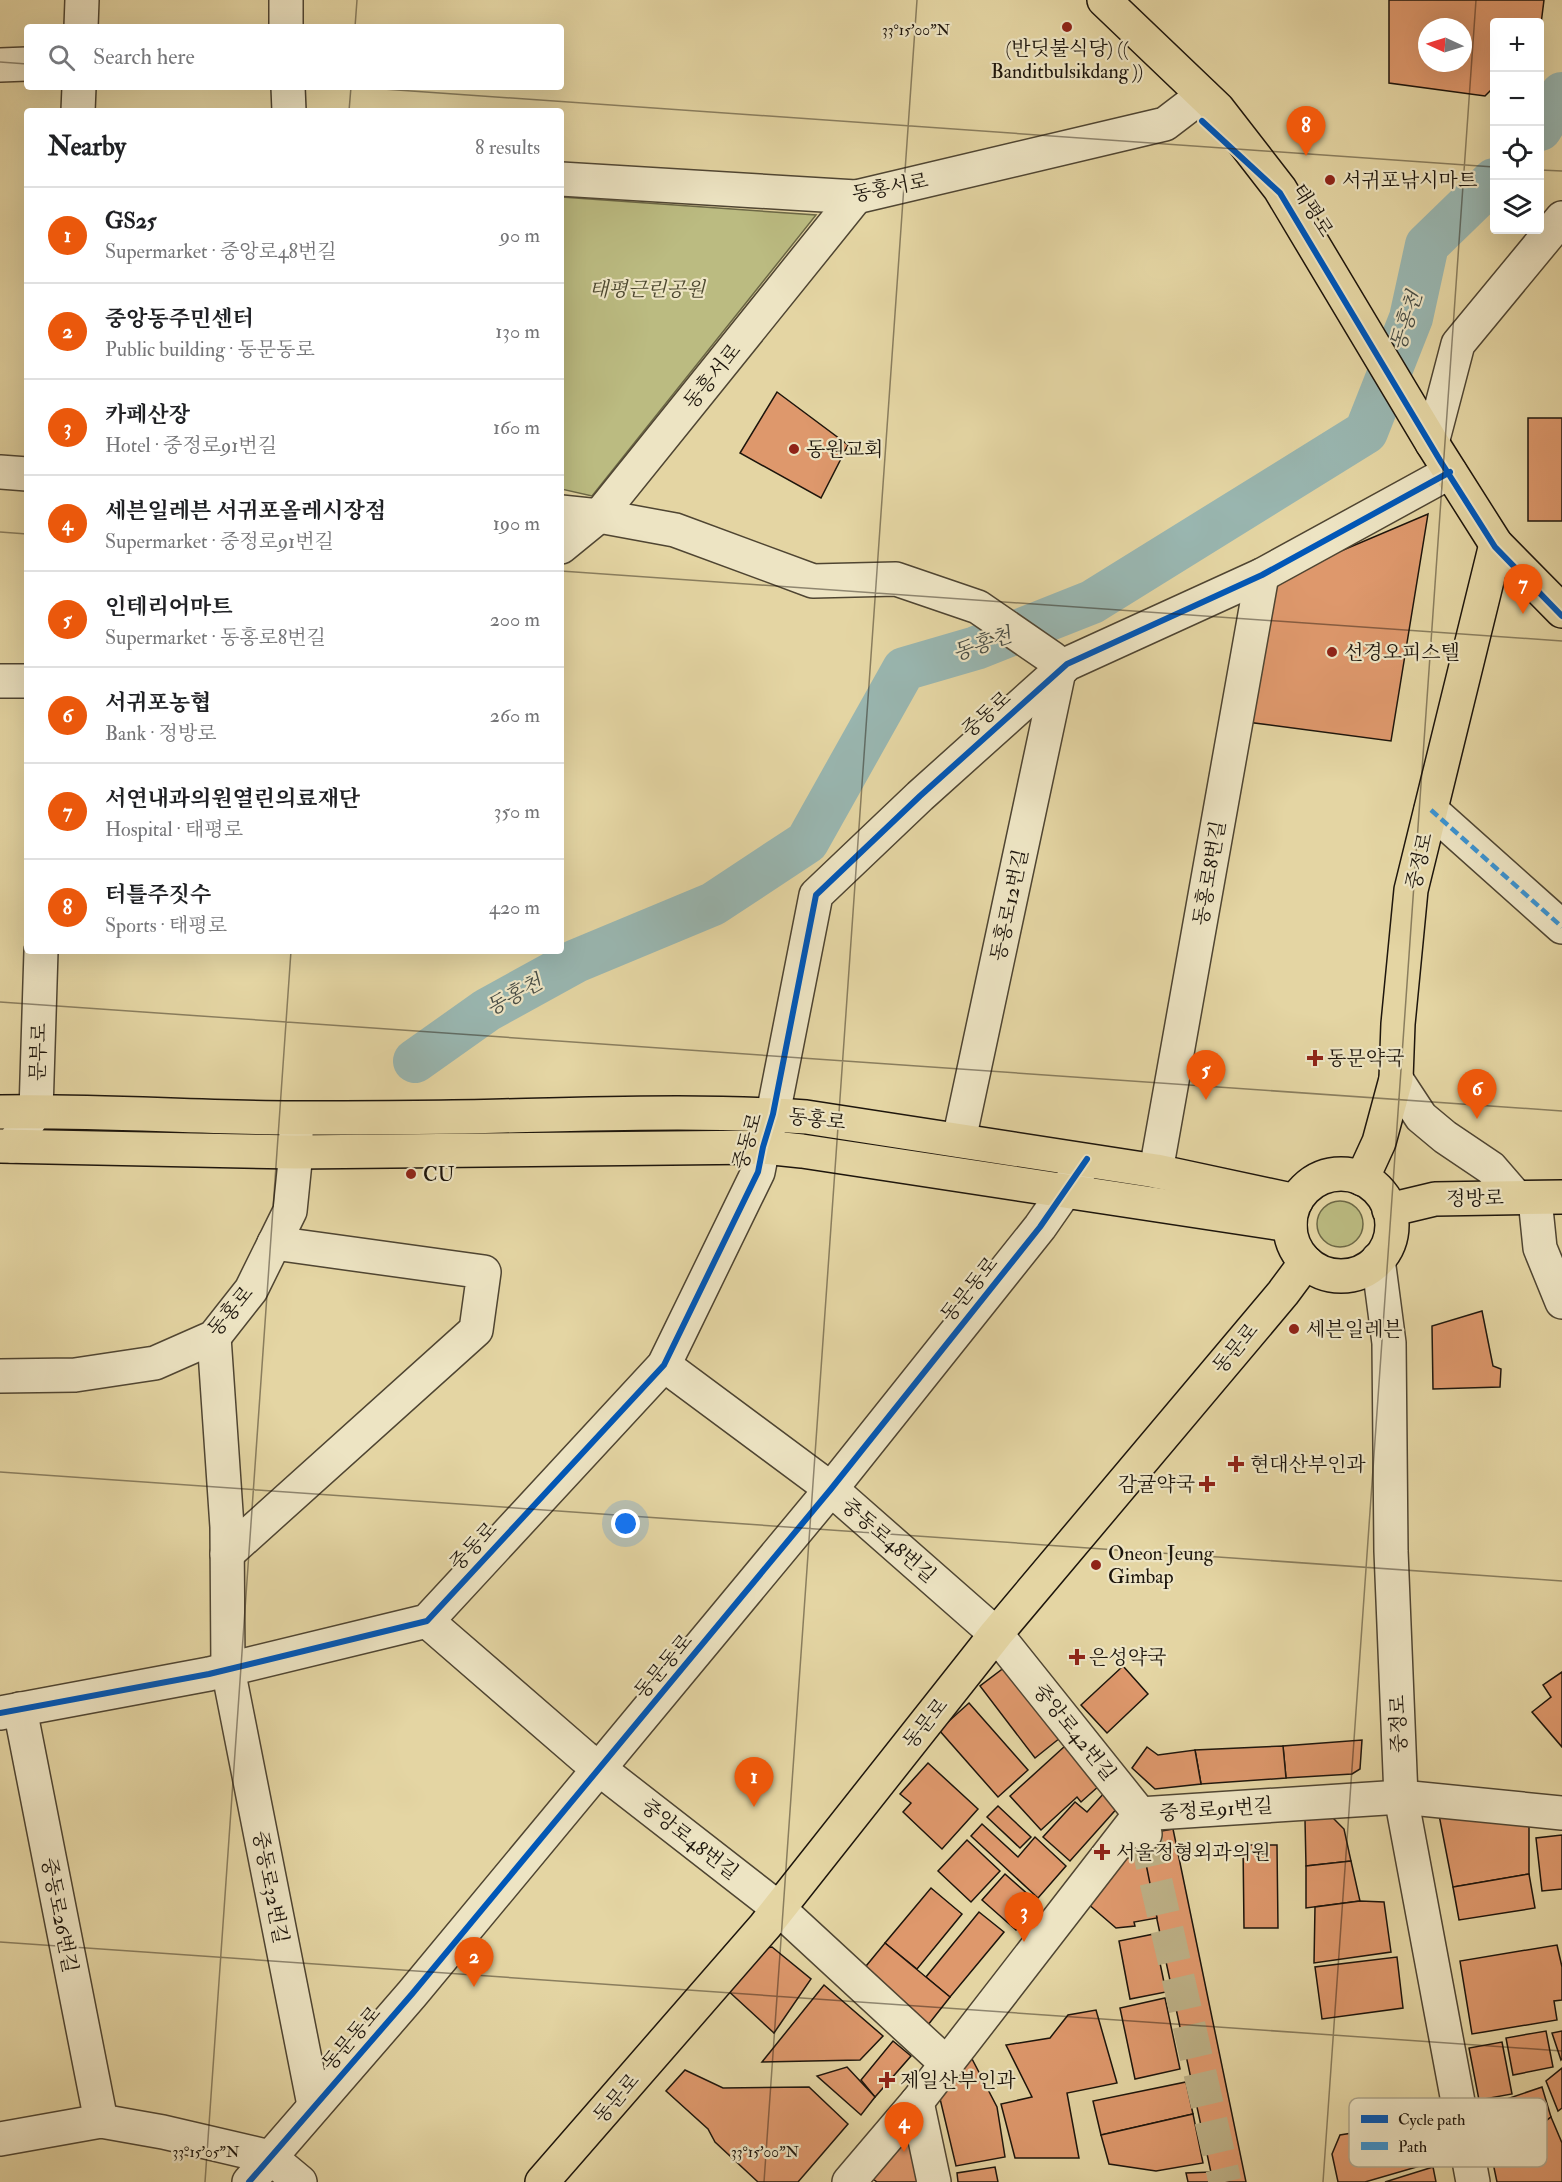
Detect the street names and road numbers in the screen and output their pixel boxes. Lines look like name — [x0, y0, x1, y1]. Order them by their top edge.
street label: 동홍서로 — [850, 168, 930, 207]
street label: 태평로 — [1287, 179, 1339, 241]
street label: 동흥서로 — [678, 338, 746, 414]
street label: 중동로 — [956, 686, 1016, 743]
street label: 동홍로8번길 — [1188, 819, 1231, 927]
street label: 중정로 — [1401, 830, 1438, 892]
street label: 동홍로12번길 — [985, 847, 1034, 963]
street label: 문부로 — [25, 1023, 52, 1081]
street label: 동홍로 — [787, 1104, 847, 1135]
street label: 중동로 — [727, 1110, 767, 1172]
street label: 정방로 — [1446, 1185, 1504, 1212]
street label: 동문동로 — [935, 1251, 1003, 1327]
street label: 동홍로 — [202, 1281, 259, 1342]
street label: 동문로 — [1207, 1318, 1264, 1379]
street label: 중동로48번길 — [836, 1493, 941, 1588]
street label: 중동로 — [444, 1517, 502, 1576]
street label: 동문동로 — [629, 1629, 698, 1704]
street label: 중앙로42번길 — [1028, 1679, 1121, 1786]
street label: 동문로 — [897, 1693, 953, 1754]
street label: 중정로 — [1385, 1695, 1412, 1753]
street label: 중정로91번길 — [1158, 1793, 1274, 1826]
street label: 중앙로48번길 — [636, 1794, 743, 1885]
street label: 중동로32번길 — [247, 1829, 294, 1946]
street label: 중동로26번길 — [36, 1855, 83, 1975]
street label: 동문동로 — [317, 2001, 386, 2076]
street label: 동문로 — [588, 2068, 645, 2128]

